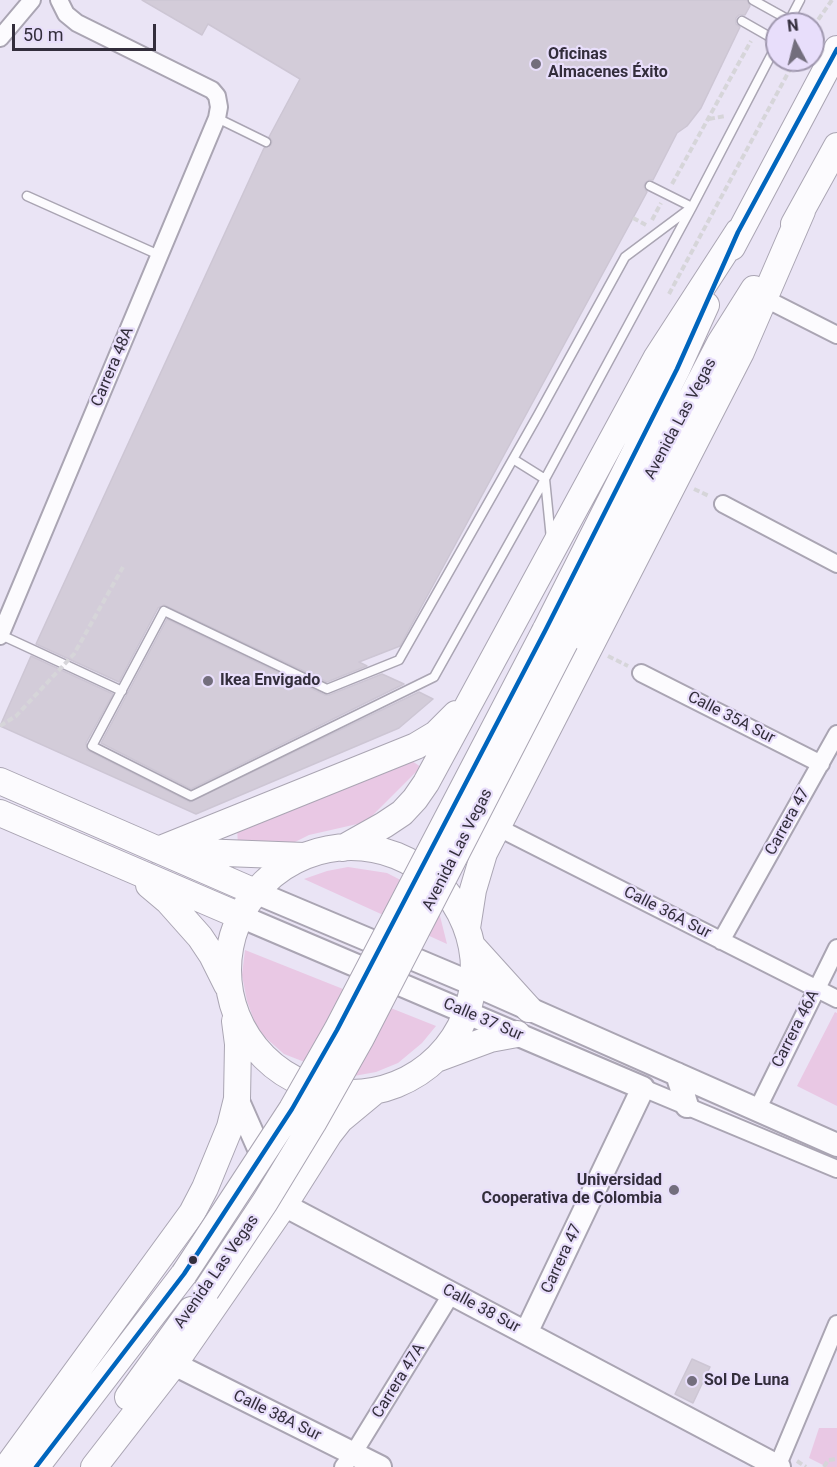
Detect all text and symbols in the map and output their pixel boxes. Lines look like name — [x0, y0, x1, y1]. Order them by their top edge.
scale bar — [15, 12, 159, 50]
north arrow — [765, 12, 825, 72]
text: N — [786, 16, 800, 36]
text: 50 m — [23, 24, 63, 45]
place label: Oficinas Almacenes Éxito — [548, 45, 668, 83]
marker: Oficinas Almacenes Éxito — [529, 57, 543, 71]
street label: Carrera 48A — [88, 324, 138, 410]
street label: Avenida Las Vegas — [641, 355, 721, 483]
place label: Ikea Envigado — [220, 671, 320, 691]
marker: Ikea Envigado — [201, 674, 215, 688]
street label: Calle 35A Sur — [684, 688, 778, 748]
street label: Carrera 47 — [762, 785, 814, 859]
street label: Avenida Las Vegas — [419, 786, 497, 914]
street label: Calle 36A Sur — [620, 883, 714, 943]
street label: Carrera 46A — [768, 987, 824, 1071]
street label: Calle 37 Sur — [440, 995, 526, 1045]
place label: Universidad Cooperativa de Colombia — [481, 1171, 662, 1209]
marker: Universidad Cooperativa de Colombia — [667, 1183, 681, 1197]
street label: Avenida Las Vegas — [171, 1211, 263, 1333]
street label: Carrera 47 — [538, 1221, 586, 1297]
unlabelled marker — [187, 1254, 199, 1266]
street label: Calle 38 Sur — [439, 1281, 523, 1337]
street label: Carrera 47A — [368, 1340, 430, 1422]
place label: Sol De Luna — [704, 1371, 789, 1391]
marker: Sol De Luna — [685, 1374, 699, 1388]
street label: Calle 38A Sur — [230, 1386, 324, 1446]

